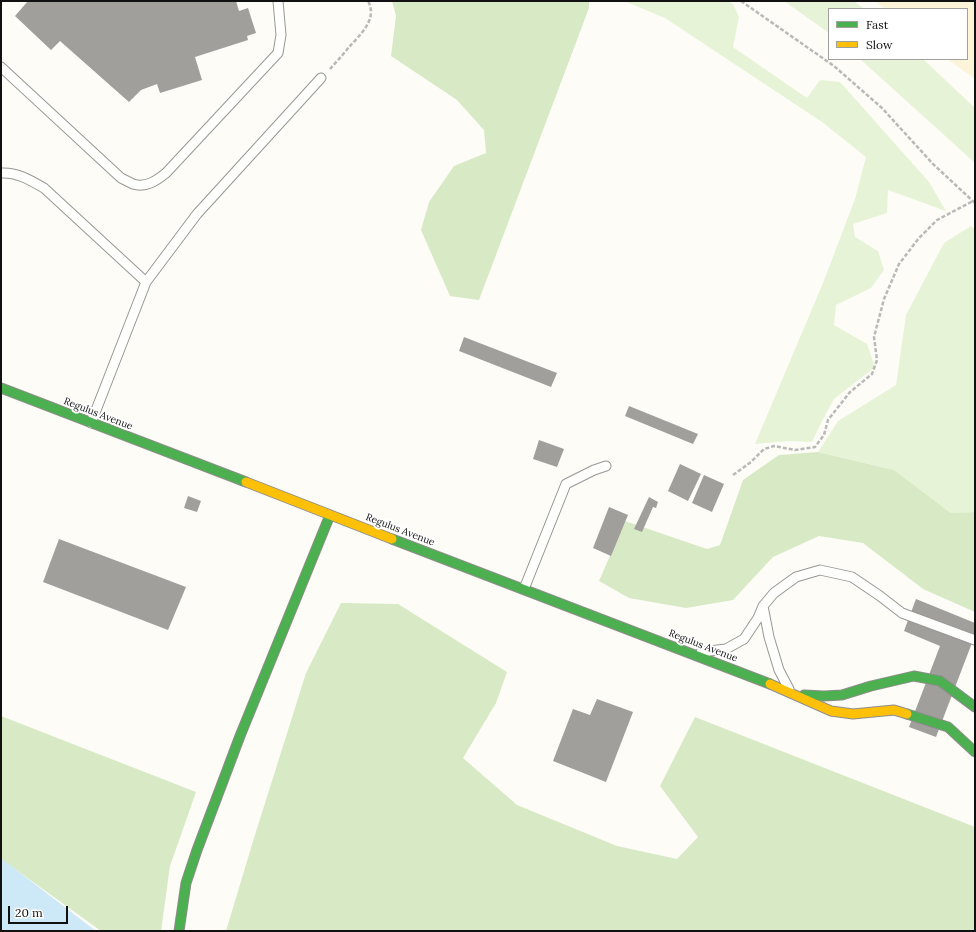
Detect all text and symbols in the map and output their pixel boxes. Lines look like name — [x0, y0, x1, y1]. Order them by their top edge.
legend — [828, 8, 968, 60]
text: Fast — [866, 17, 889, 32]
text: Slow — [866, 37, 893, 52]
street label: Regulus Avenue — [62, 395, 134, 433]
street label: Regulus Avenue — [364, 511, 436, 549]
street label: Regulus Avenue — [667, 627, 739, 665]
scale bar — [10, 898, 70, 924]
text: 20 m — [15, 905, 43, 920]

